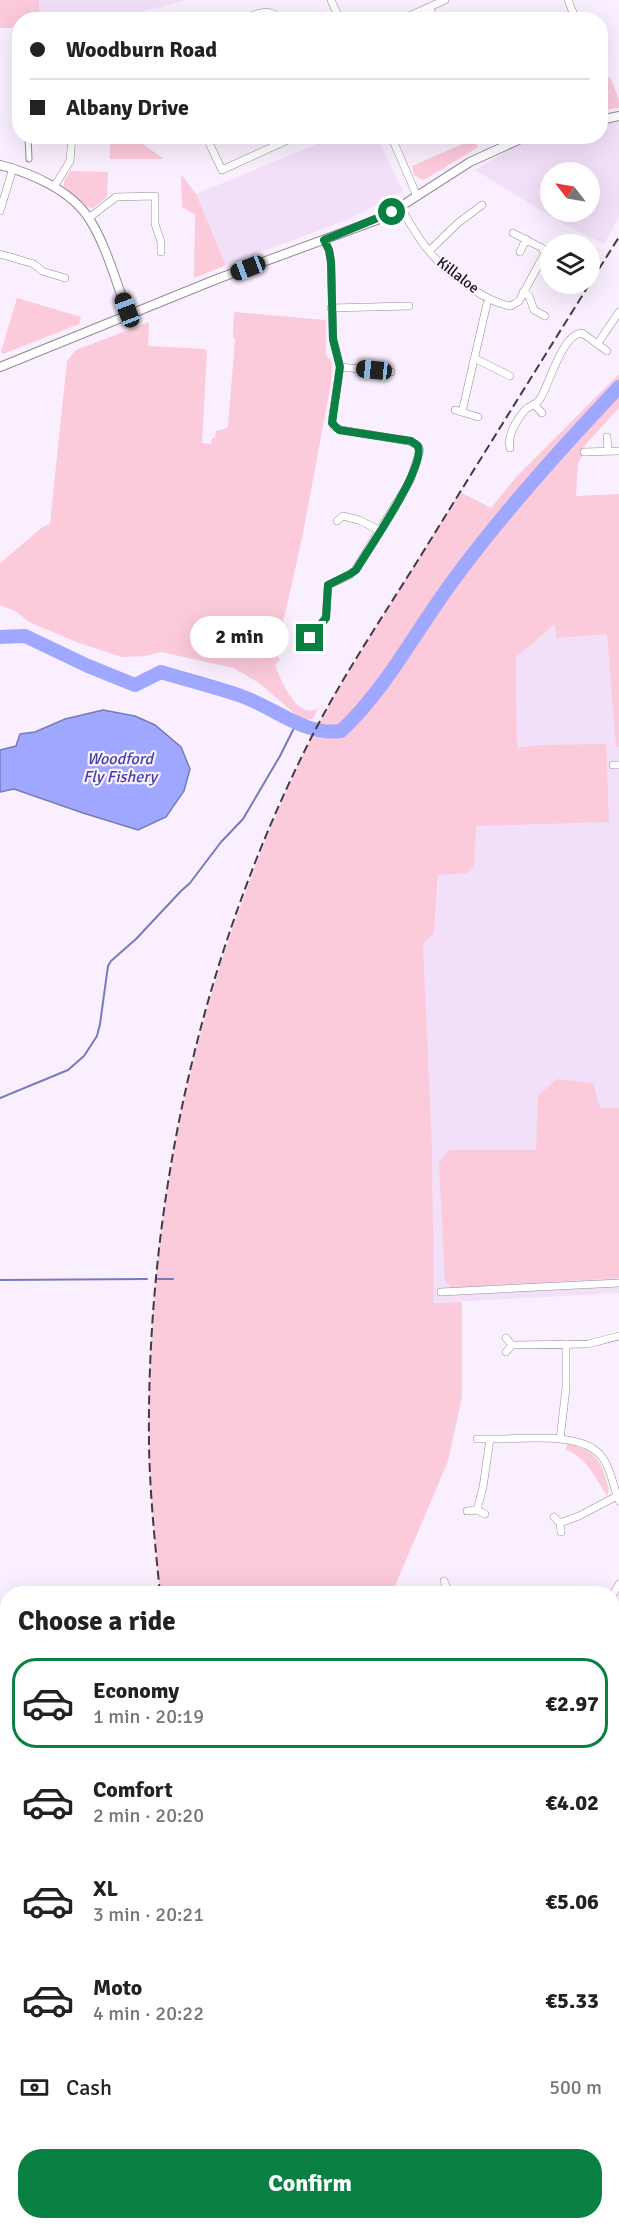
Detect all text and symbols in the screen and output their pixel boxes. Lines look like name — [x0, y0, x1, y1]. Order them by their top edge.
text: Woodburn Road — [66, 36, 217, 63]
text: Albany Drive — [66, 94, 189, 121]
north arrow — [540, 162, 600, 222]
map controls — [540, 162, 600, 294]
route start — [378, 198, 405, 225]
button: layers — [540, 234, 600, 294]
car — [228, 253, 268, 283]
street label: Killaloe — [433, 253, 483, 297]
car — [112, 290, 142, 330]
car — [355, 359, 393, 381]
callout: 2 min — [190, 617, 289, 659]
text: 2 min — [215, 624, 264, 649]
route end — [296, 624, 323, 651]
water label: Woodford Fly Fishery — [83, 749, 160, 787]
text: Choose a ride — [18, 1605, 176, 1638]
icon: car — [21, 1676, 75, 1730]
text: Economy — [93, 1677, 179, 1704]
text: €2.97 — [545, 1690, 599, 1717]
text: 1 min · 20:19 — [93, 1704, 204, 1729]
icon: car — [21, 1775, 75, 1829]
text: Comfort — [93, 1776, 173, 1803]
text: €4.02 — [545, 1789, 599, 1816]
text: 2 min · 20:20 — [93, 1803, 204, 1828]
icon: car — [21, 1874, 75, 1928]
text: XL — [93, 1875, 118, 1902]
text: €5.06 — [545, 1888, 599, 1915]
text: 3 min · 20:21 — [93, 1902, 204, 1927]
icon: car — [21, 1973, 75, 2027]
text: Moto — [93, 1974, 142, 2001]
text: €5.33 — [545, 1987, 599, 2014]
text: 4 min · 20:22 — [93, 2001, 204, 2026]
icon: cash — [18, 2071, 51, 2104]
text: Cash — [66, 2074, 112, 2101]
text: 500 m — [549, 2075, 602, 2100]
button: Confirm — [18, 2149, 602, 2218]

